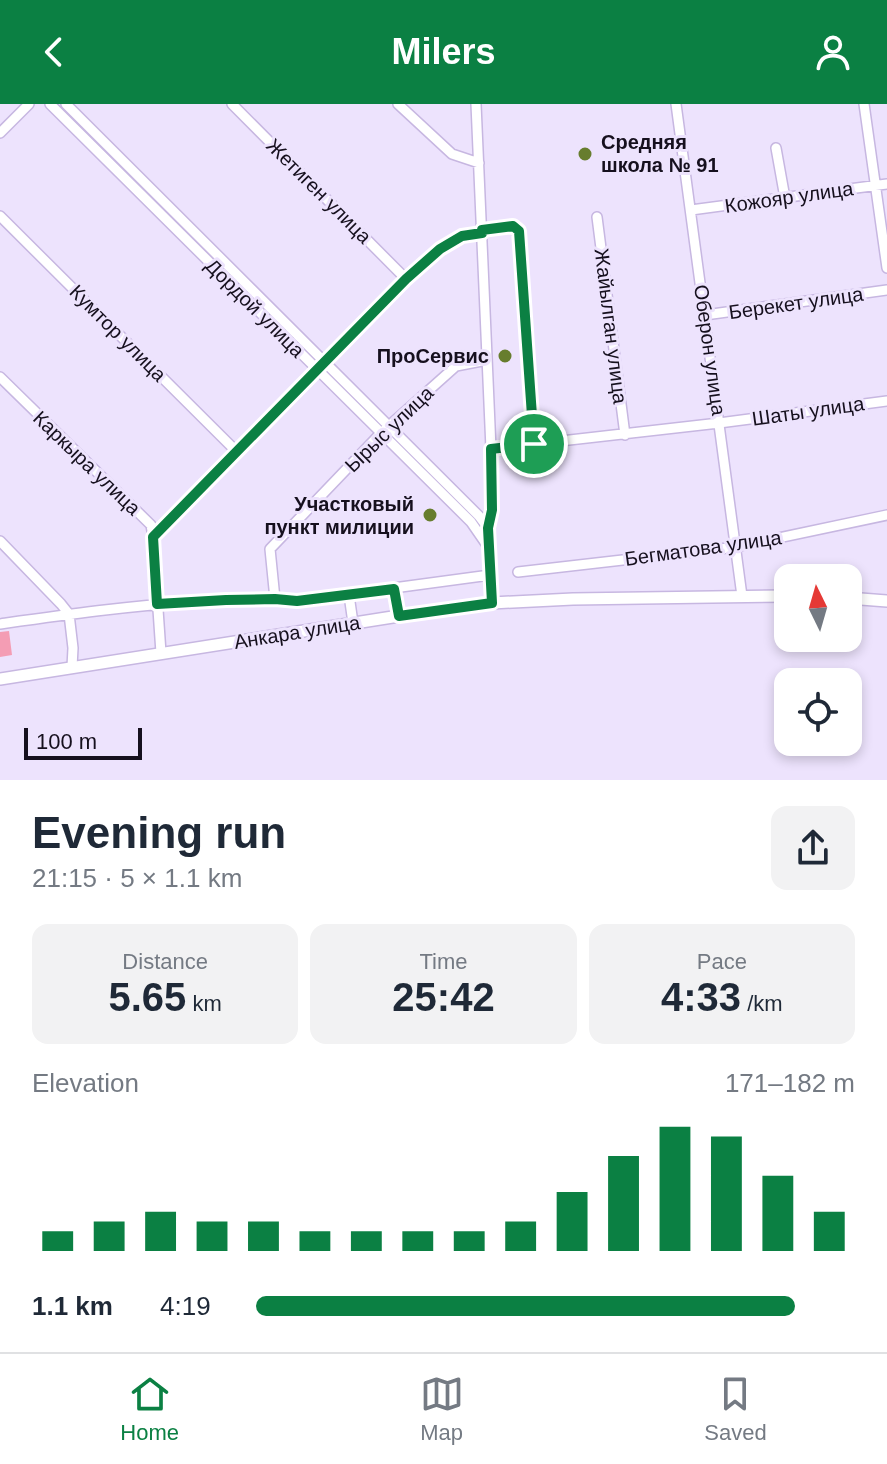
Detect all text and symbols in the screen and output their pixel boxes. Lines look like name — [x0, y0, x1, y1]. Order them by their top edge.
icon: back — [32, 30, 76, 74]
icon: person — [811, 30, 855, 74]
text: Milers — [391, 31, 496, 72]
place label: Средняя школа № 91 — [601, 131, 719, 176]
street label: Жетиген улица — [262, 134, 376, 248]
marker: Средняя школа № 91 — [576, 145, 594, 163]
street label: Кожояр улица — [723, 177, 856, 217]
street label: Жайылган улица — [591, 247, 632, 406]
street label: Дордой улица — [201, 254, 309, 362]
street label: Кумтор улица — [65, 280, 171, 386]
street label: Оберон улица — [690, 283, 730, 418]
street label: Берекет улица — [727, 283, 866, 323]
place label: ПроСервис — [377, 345, 489, 367]
marker: ПроСервис — [496, 347, 514, 365]
street label: Ырыс улица — [340, 381, 438, 476]
street label: Шаты улица — [750, 392, 866, 430]
street label: Каркыра улица — [29, 407, 146, 520]
pin — [500, 410, 568, 478]
icon: arrive — [512, 422, 556, 466]
place label: Участковый пункт милиции — [264, 493, 414, 538]
marker: Участковый пункт милиции — [421, 506, 439, 524]
street label: Бегматова улица — [623, 526, 784, 570]
north arrow — [774, 564, 862, 652]
map controls — [774, 564, 862, 756]
street label: Анкара улица — [232, 611, 363, 653]
button: locate — [774, 668, 862, 756]
scale bar — [24, 724, 142, 760]
text: 100 m — [36, 729, 97, 754]
button: share — [771, 806, 855, 890]
text: Evening run — [32, 808, 286, 857]
text: 21:15 · 5 × 1.1 km — [32, 863, 242, 893]
text: Distance — [122, 949, 208, 974]
text: Time — [419, 949, 468, 974]
text: Pace — [697, 949, 747, 974]
text: 5.65 — [109, 975, 186, 1019]
text: 25:42 — [392, 975, 495, 1019]
text: 4:33 — [661, 975, 741, 1019]
text: km — [186, 991, 222, 1016]
text: /km — [741, 991, 783, 1016]
text: Elevation — [32, 1068, 139, 1098]
text: 171–182 m — [725, 1068, 855, 1098]
text: 1.1 km — [32, 1291, 113, 1321]
text: 4:19 — [160, 1291, 211, 1321]
tab: Home — [120, 1372, 179, 1446]
tab: Map — [420, 1372, 464, 1446]
tab: Saved — [704, 1372, 767, 1446]

